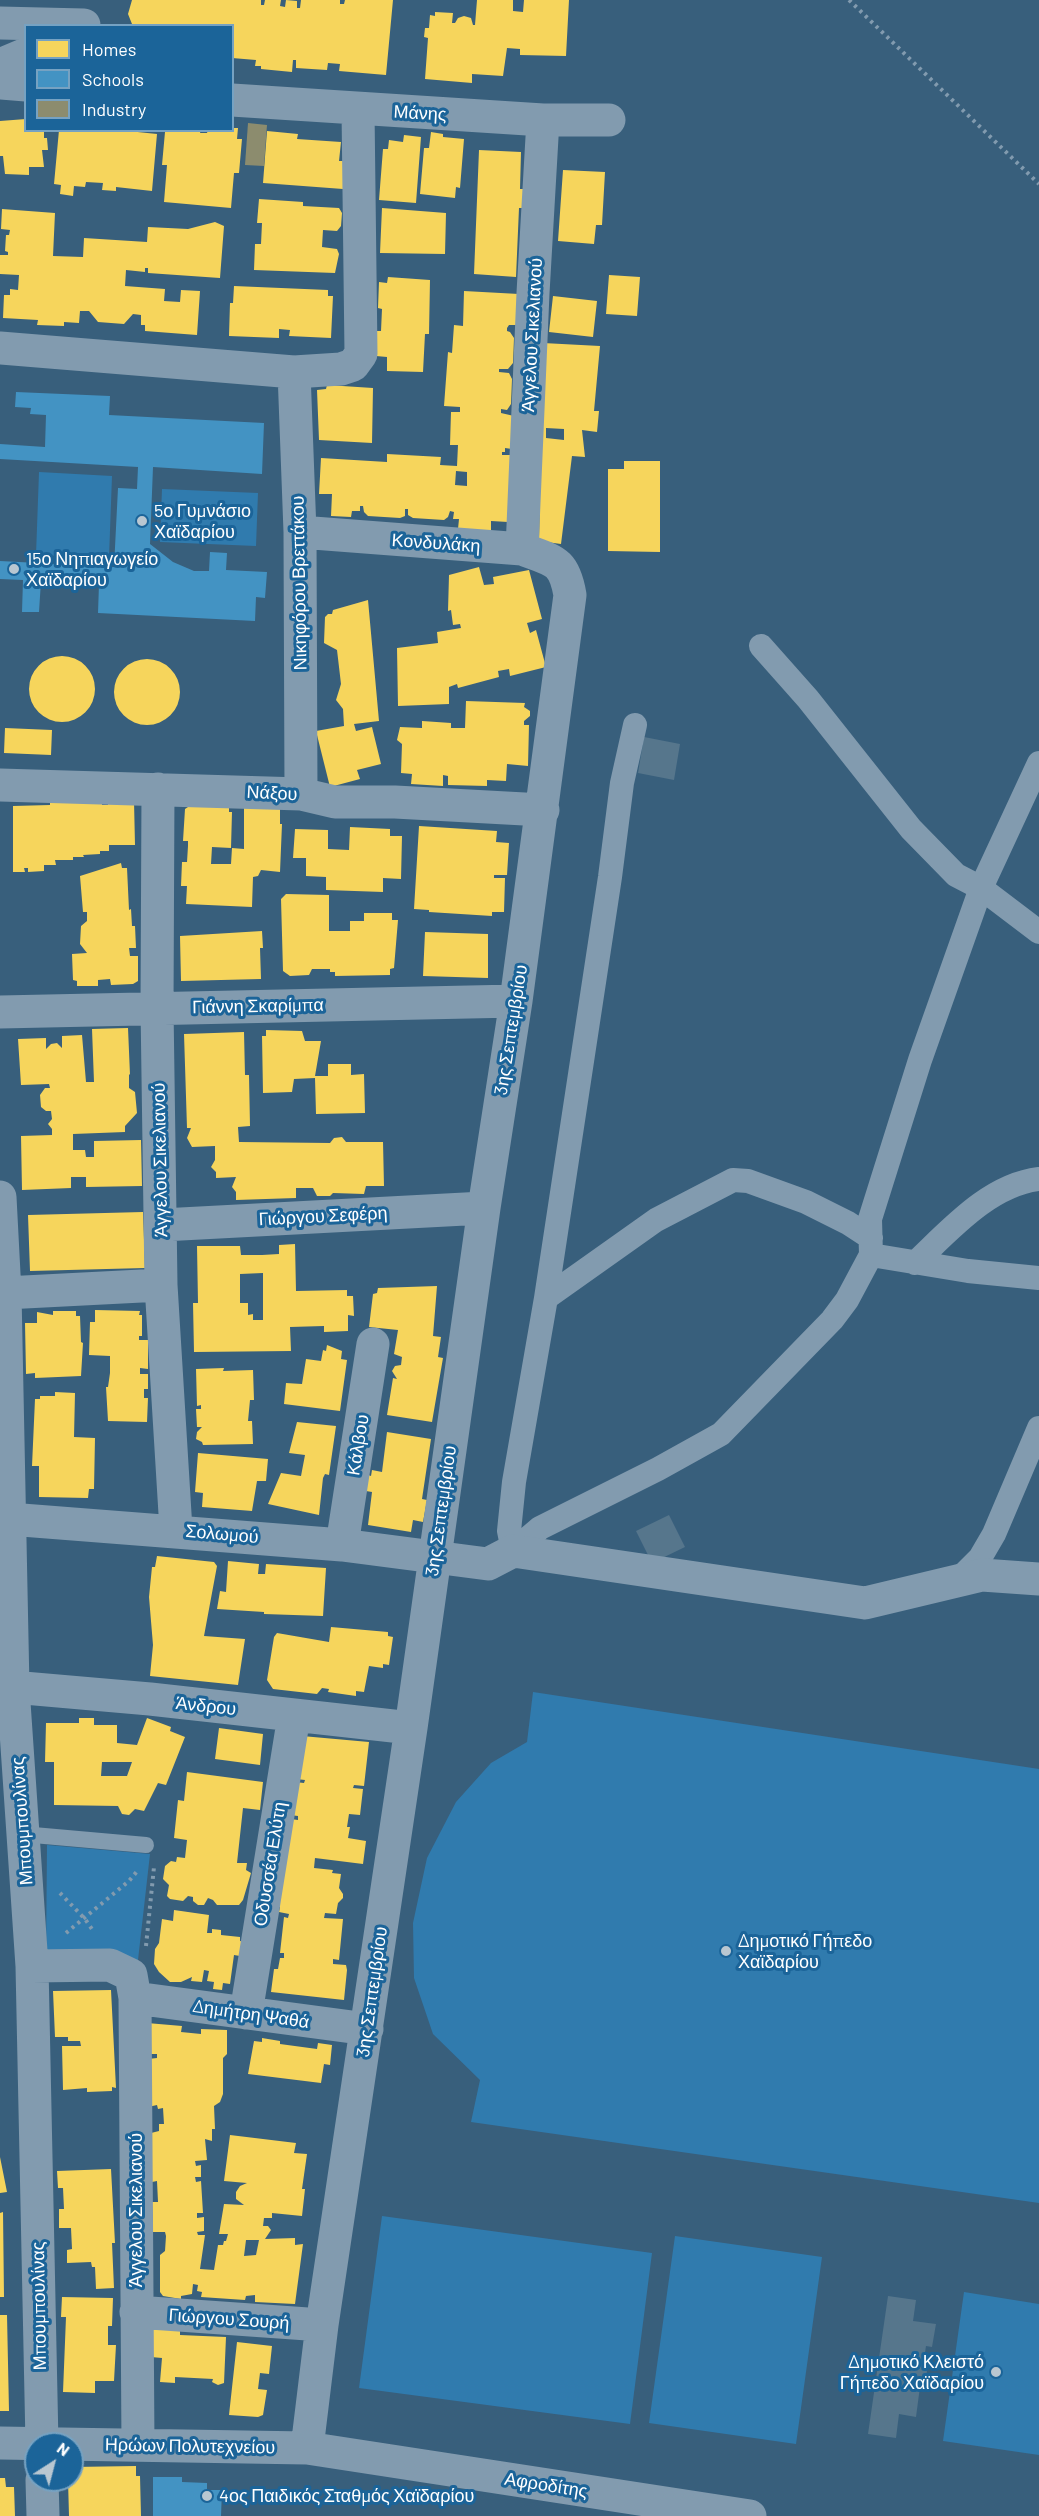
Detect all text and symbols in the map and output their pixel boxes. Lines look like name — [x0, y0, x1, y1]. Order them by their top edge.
legend — [24, 24, 234, 132]
text: Homes — [82, 38, 136, 60]
text: Schools — [82, 68, 144, 90]
text: Industry — [82, 98, 146, 120]
street label: Μάνης — [393, 101, 447, 125]
street label: Άγγελου Σικελιανού — [517, 257, 547, 413]
street label: Νικηφόρου Βρεττάκου — [287, 495, 311, 671]
place label: 5ο Γυμνάσιο Χαϊδαρίου — [154, 500, 251, 542]
marker: 5ο Γυμνάσιο Χαϊδαρίου — [135, 514, 149, 528]
street label: Κονδυλάκη — [391, 529, 481, 557]
place label: 15ο Νηπιαγωγείο Χαϊδαρίου — [26, 548, 158, 590]
marker: 15ο Νηπιαγωγείο Χαϊδαρίου — [7, 562, 21, 576]
street label: Νάξου — [246, 781, 298, 805]
street label: 3ης Σεπτεμβρίου — [490, 963, 532, 1097]
street label: Γιάννη Σκαρίμπα — [192, 994, 324, 1018]
street label: Άγγελου Σικελιανού — [148, 1083, 172, 1237]
street label: Γιώργου Σεφέρη — [258, 1202, 388, 1230]
street label: Κάλβου — [343, 1413, 373, 1477]
street label: 3ης Σεπτεμβρίου — [421, 1444, 461, 1578]
street label: Σολωμού — [185, 1520, 259, 1548]
street label: Άνδρου — [175, 1692, 237, 1720]
street label: Μπουμπουλίνας — [7, 1756, 37, 1886]
street label: Οδυσσέα Ελύτη — [250, 1800, 290, 1928]
street label: 3ης Σεπτεμβρίου — [352, 1925, 392, 2059]
place label: Δημοτικό Γήπεδο Χαϊδαρίου — [738, 1930, 872, 1972]
marker: Δημοτικό Γήπεδο Χαϊδαρίου — [719, 1944, 733, 1958]
street label: Δημήτρη Ψαθά — [191, 1995, 311, 2033]
street label: Άγγελου Σικελιανού — [125, 2133, 147, 2287]
street label: Μπουμπουλίνας — [27, 2241, 51, 2371]
street label: Γιώργου Σουρή — [168, 2304, 290, 2334]
place label: Δημοτικό Κλειστό Γήπεδο Χαϊδαρίου — [840, 2351, 984, 2394]
marker: Δημοτικό Κλειστό Γήπεδο Χαϊδαρίου — [989, 2365, 1003, 2379]
north arrow — [24, 2432, 84, 2492]
street label: Ηρώων Πολυτεχνείου — [105, 2434, 275, 2458]
text: N — [54, 2438, 74, 2459]
street label: Αφροδίτης — [503, 2468, 589, 2502]
place label: 4ος Παιδικός Σταθμός Χαϊδαρίου — [219, 2485, 474, 2507]
marker: 4ος Παιδικός Σταθμός Χαϊδαρίου — [200, 2489, 214, 2503]

